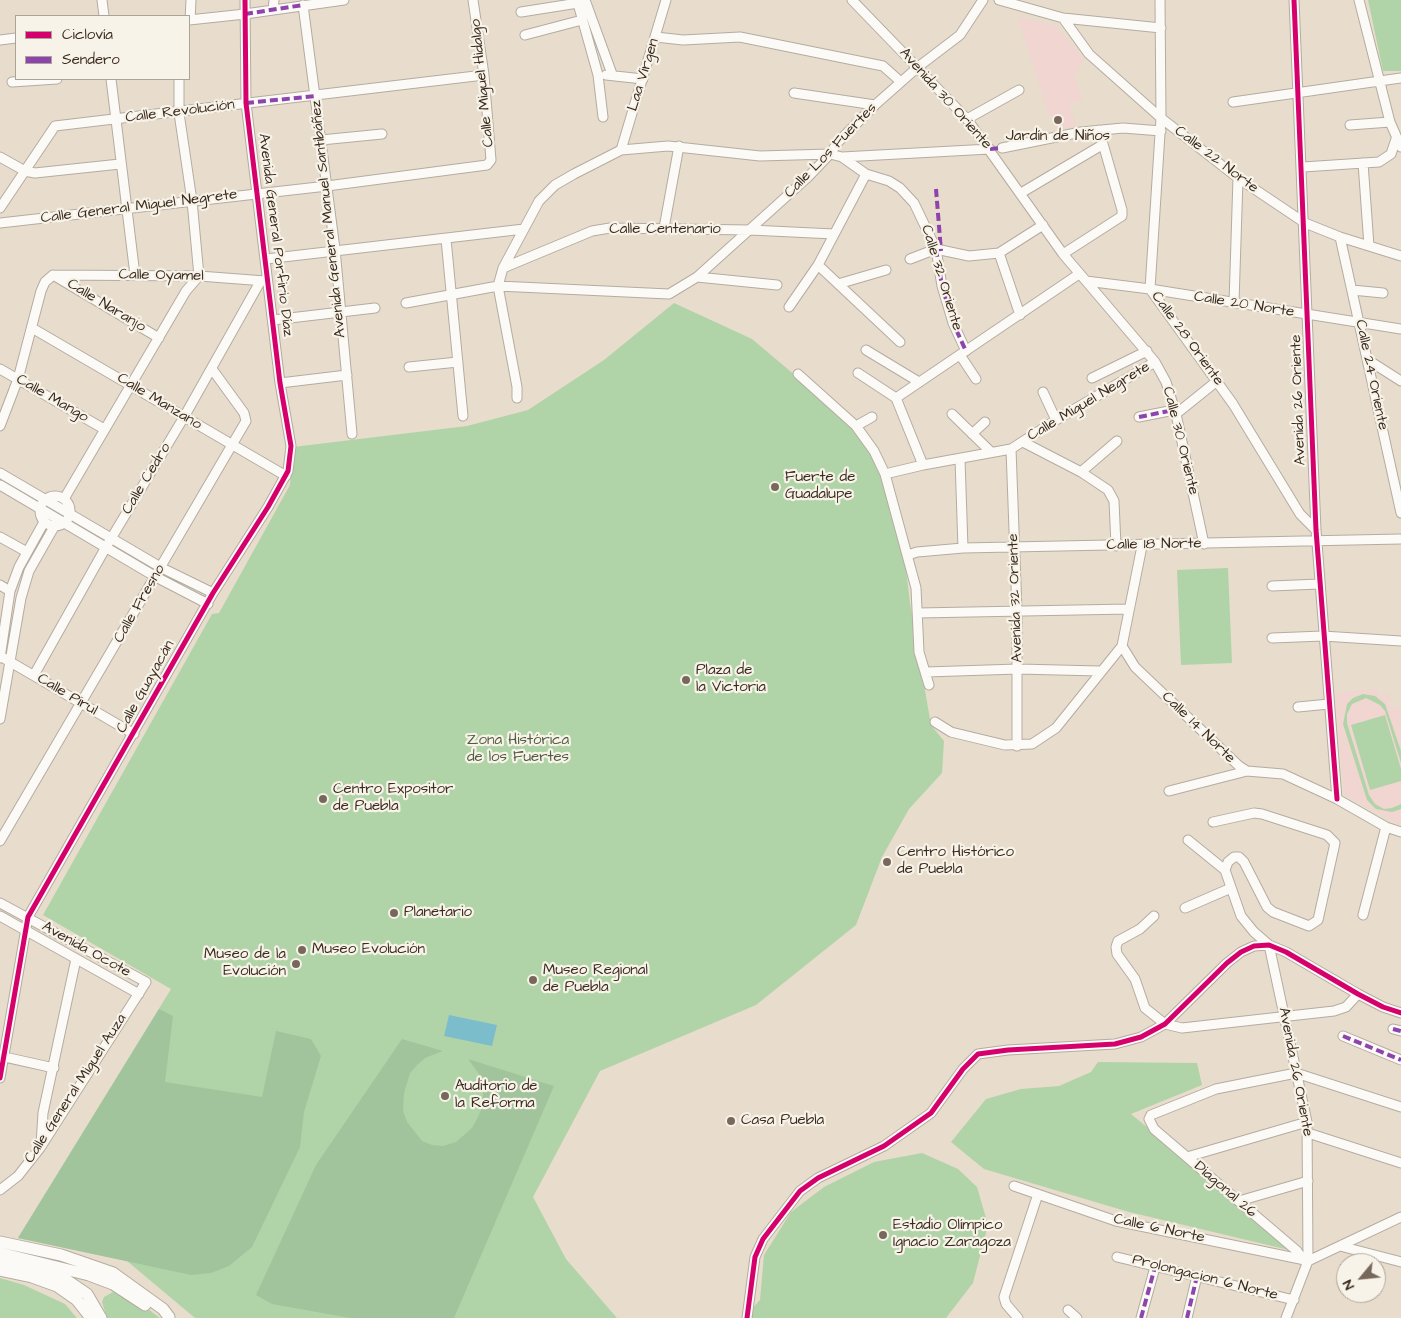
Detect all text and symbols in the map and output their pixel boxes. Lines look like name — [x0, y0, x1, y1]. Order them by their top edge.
legend — [15, 15, 190, 80]
street label: Calle Miguel Hidalgo — [467, 18, 499, 148]
text: Ciclovía — [62, 24, 113, 45]
street label: Laa Virgen — [624, 37, 664, 113]
street label: Avenida 30 Oriente — [895, 45, 995, 153]
text: Sendero — [62, 49, 120, 70]
street label: Calle Revolución — [124, 96, 236, 128]
street label: Avenida General Manuel Santibáñez — [308, 99, 350, 339]
street label: Calle Los Fuertes — [781, 100, 881, 202]
marker: Jardín de Niños — [1052, 114, 1064, 126]
street label: Calle 22 Norte — [1170, 123, 1262, 197]
place label: Jardín de Niños — [1006, 128, 1110, 146]
street label: Avenida General Porfirio Díaz — [254, 132, 296, 338]
street label: Calle General Miguel Negrete — [40, 186, 238, 228]
street label: Calle Centenario — [609, 221, 721, 239]
street label: Calle 32 Oriente — [916, 223, 966, 333]
street label: Calle Oyamel — [118, 266, 204, 286]
street label: Calle Naranjo — [63, 275, 149, 337]
street label: Calle 28 Oriente — [1147, 288, 1227, 390]
street label: Calle 20 Norte — [1192, 288, 1296, 322]
street label: Calle 24 Oriente — [1351, 318, 1391, 432]
street label: Avenida 26 Oriente — [1288, 334, 1310, 466]
street label: Calle Miguel Negrete — [1025, 358, 1153, 446]
street label: Calle Manzano — [113, 370, 205, 434]
street label: Calle Mango — [13, 371, 91, 427]
street label: Calle 30 Oriente — [1158, 385, 1202, 497]
street label: Calle Cedro — [119, 440, 175, 518]
place label: Fuerte de Guadalupe — [785, 469, 855, 504]
marker: Fuerte de Guadalupe — [769, 481, 781, 493]
street label: Avenida 32 Oriente — [1005, 533, 1027, 663]
street label: Calle 18 Norte — [1106, 535, 1202, 555]
street label: Calle Fresno — [110, 562, 170, 646]
street label: Calle Guayacán — [113, 638, 179, 736]
place label: Plaza de la Victoria — [696, 662, 766, 697]
street label: Calle Pirul — [34, 670, 100, 720]
marker: Plaza de la Victoria — [680, 674, 692, 686]
street label: Calle 14 Norte — [1157, 688, 1239, 768]
park label: Zona Histórica de los Fuertes — [467, 732, 569, 767]
place label: Centro Expositor de Puebla — [333, 781, 453, 816]
marker: Centro Expositor de Puebla — [317, 793, 329, 805]
place label: Centro Histórico de Puebla — [897, 844, 1014, 879]
marker: Centro Histórico de Puebla — [881, 856, 893, 868]
place label: Planetario — [404, 904, 472, 922]
marker: Planetario — [388, 907, 400, 919]
street label: Avenida Ocote — [38, 918, 134, 982]
place label: Museo Evolución — [312, 941, 425, 959]
marker: Museo Evolución — [296, 944, 308, 956]
place label: Museo de la Evolución — [204, 946, 286, 981]
marker: Museo de la Evolución — [290, 958, 302, 970]
place label: Museo Regional de Puebla — [543, 962, 648, 997]
marker: Museo Regional de Puebla — [527, 974, 539, 986]
street label: Avenida 26 Oriente — [1274, 1006, 1316, 1138]
street label: Calle General Miguel Auza — [21, 1011, 131, 1167]
place label: Auditorio de la Reforma — [455, 1078, 537, 1113]
marker: Auditorio de la Reforma — [439, 1090, 451, 1102]
place label: Casa Puebla — [741, 1112, 824, 1130]
marker: Casa Puebla — [725, 1115, 737, 1127]
street label: Diagonal 26 — [1190, 1158, 1260, 1222]
street label: Calle 6 Norte — [1112, 1211, 1206, 1247]
place label: Estadio Olímpico Ignacio Zaragoza — [893, 1217, 1011, 1252]
marker: Estadio Olímpico Ignacio Zaragoza — [877, 1229, 889, 1241]
street label: Prolongacion 6 Norte — [1130, 1251, 1280, 1305]
north arrow — [1336, 1253, 1386, 1303]
text: N — [1338, 1276, 1360, 1293]

